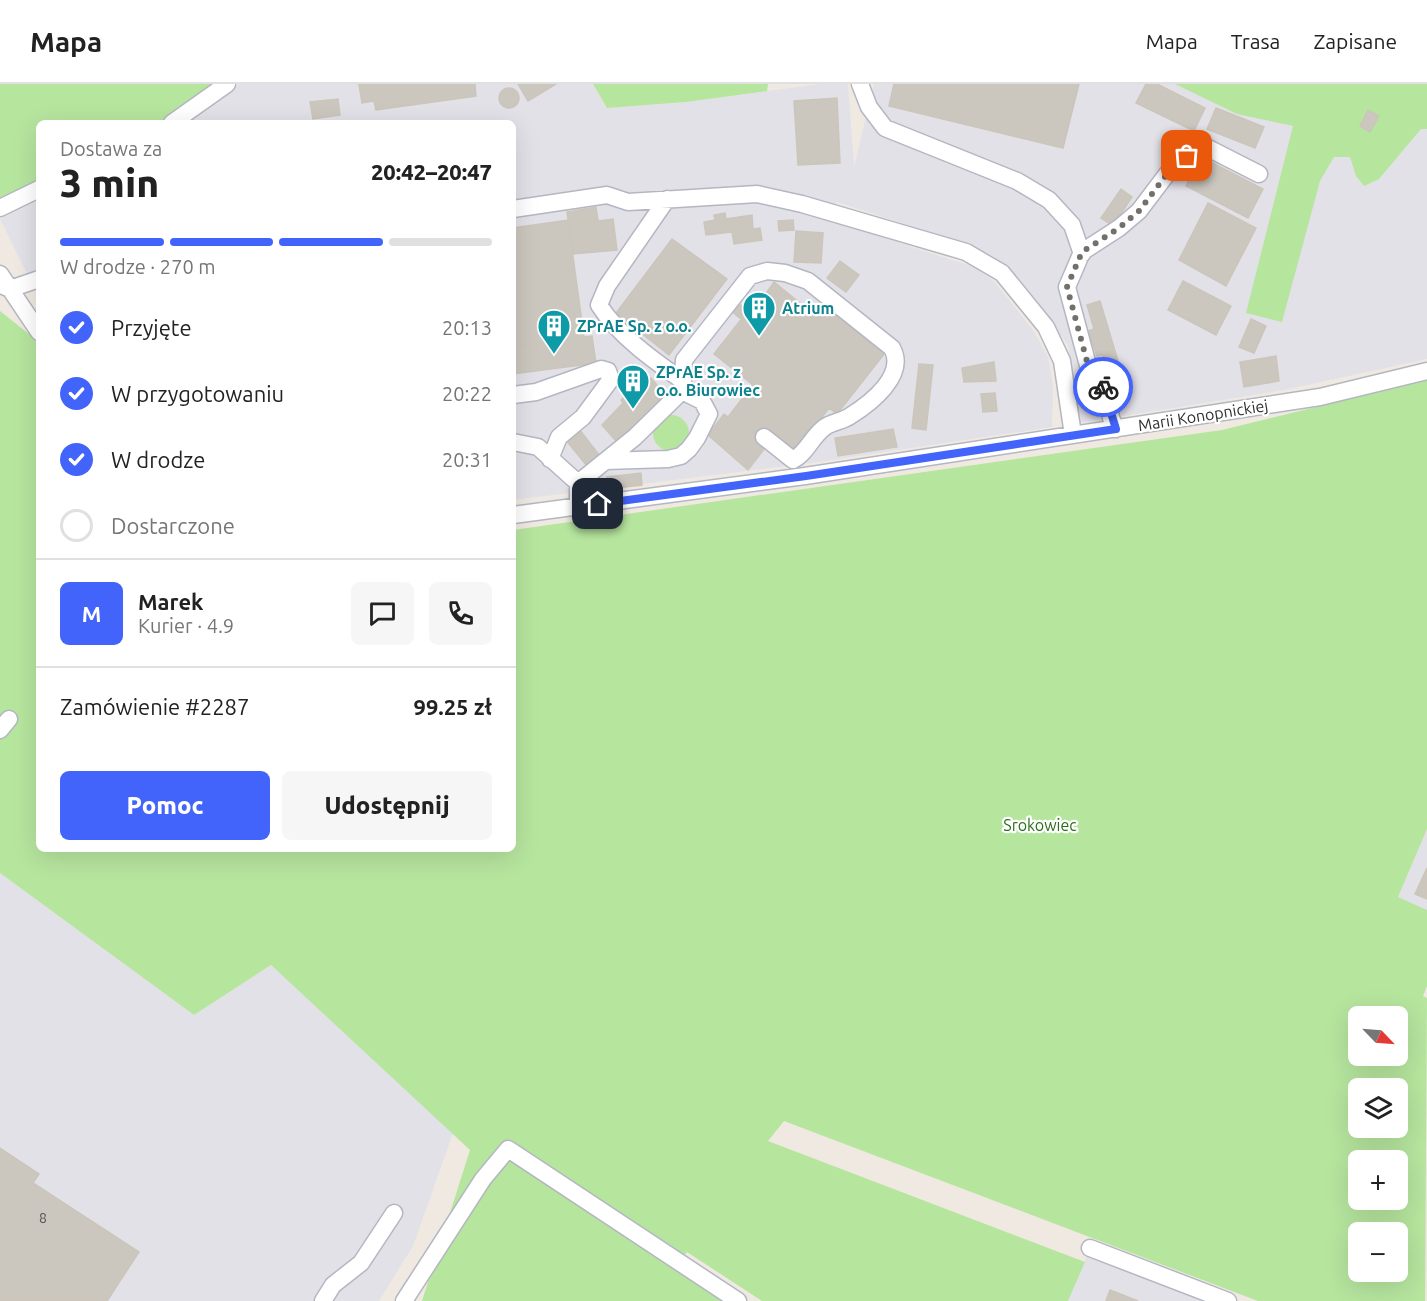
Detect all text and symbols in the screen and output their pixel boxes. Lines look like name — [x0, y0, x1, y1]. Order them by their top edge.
text: Mapa — [30, 26, 102, 57]
text: Mapa — [1146, 29, 1198, 53]
text: Trasa — [1231, 29, 1280, 53]
text: Zapisane — [1313, 29, 1397, 53]
pin — [1161, 130, 1212, 181]
text: Dostawa za — [60, 137, 162, 160]
icon: bag — [1170, 139, 1203, 172]
text: 20:42–20:47 — [371, 159, 492, 184]
text: 3 min — [60, 161, 159, 204]
text: W drodze · 270 m — [60, 255, 216, 278]
building icon: Atrium — [741, 290, 777, 337]
place label: Atrium — [782, 299, 834, 317]
building icon: ZPrAE Sp. z o.o. — [536, 308, 572, 355]
icon: check — [60, 311, 93, 344]
text: Przyjęte — [111, 315, 192, 340]
text: 20:13 — [442, 316, 492, 339]
place label: ZPrAE Sp. z o.o. — [577, 317, 692, 335]
courier — [1073, 357, 1133, 417]
building icon: ZPrAE Sp. z o.o. Biurowiec — [615, 363, 651, 410]
place label: ZPrAE Sp. z o.o. Biurowiec — [656, 363, 760, 399]
icon: bike — [1087, 371, 1120, 404]
icon: check — [60, 377, 93, 410]
text: W przygotowaniu — [111, 381, 284, 406]
text: 20:22 — [442, 382, 492, 405]
street label: Marii Konopnickiej — [1137, 396, 1269, 434]
icon: check — [60, 443, 93, 476]
text: W drodze — [111, 447, 205, 472]
text: 20:31 — [442, 448, 492, 471]
pin — [572, 478, 623, 529]
icon: home — [581, 487, 614, 520]
text: Dostarczone — [111, 513, 235, 538]
button: chat — [351, 582, 414, 645]
button: phone — [429, 582, 492, 645]
text: Marek — [138, 589, 203, 614]
text: M — [82, 601, 101, 626]
text: Kurier · 4.9 — [138, 614, 234, 637]
text: Zamówienie #2287 — [60, 694, 249, 719]
text: 99.25 zł — [413, 694, 492, 719]
button: Pomoc — [60, 771, 270, 840]
button: Udostępnij — [282, 771, 492, 840]
park label: Srokowiec — [1003, 816, 1077, 834]
north arrow — [1348, 1006, 1408, 1066]
map controls — [1348, 1006, 1408, 1282]
button: layers — [1348, 1078, 1408, 1138]
button: + — [1348, 1150, 1408, 1210]
house number: 8 — [39, 1210, 47, 1226]
button: − — [1348, 1222, 1408, 1282]

